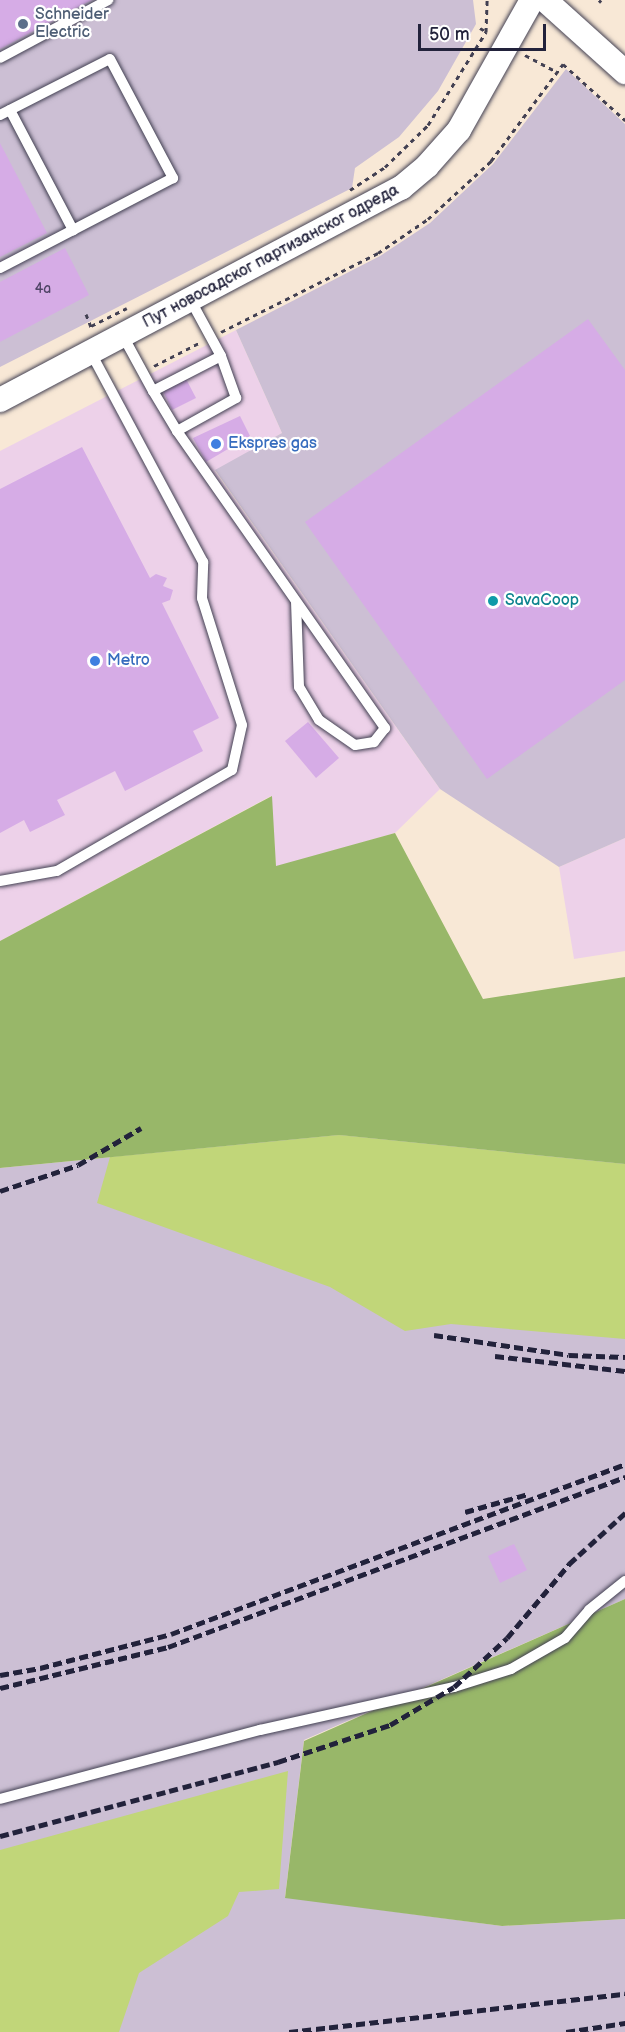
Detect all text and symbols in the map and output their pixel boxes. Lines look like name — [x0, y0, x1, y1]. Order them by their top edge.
place label: Schneider Electric — [35, 5, 109, 43]
scale bar — [421, 12, 548, 50]
marker: Schneider Electric — [16, 17, 30, 31]
text: 50 m — [429, 24, 470, 45]
street label: Пут новосадског партизанског одреда — [140, 181, 402, 333]
house number: 4a — [35, 281, 51, 297]
place label: Ekspres gas — [228, 434, 317, 454]
marker: Ekspres gas — [209, 437, 223, 451]
place label: SavaCoop — [505, 591, 579, 611]
marker: SavaCoop — [486, 594, 500, 608]
place label: Metro — [107, 651, 150, 671]
marker: Metro — [88, 654, 102, 668]

